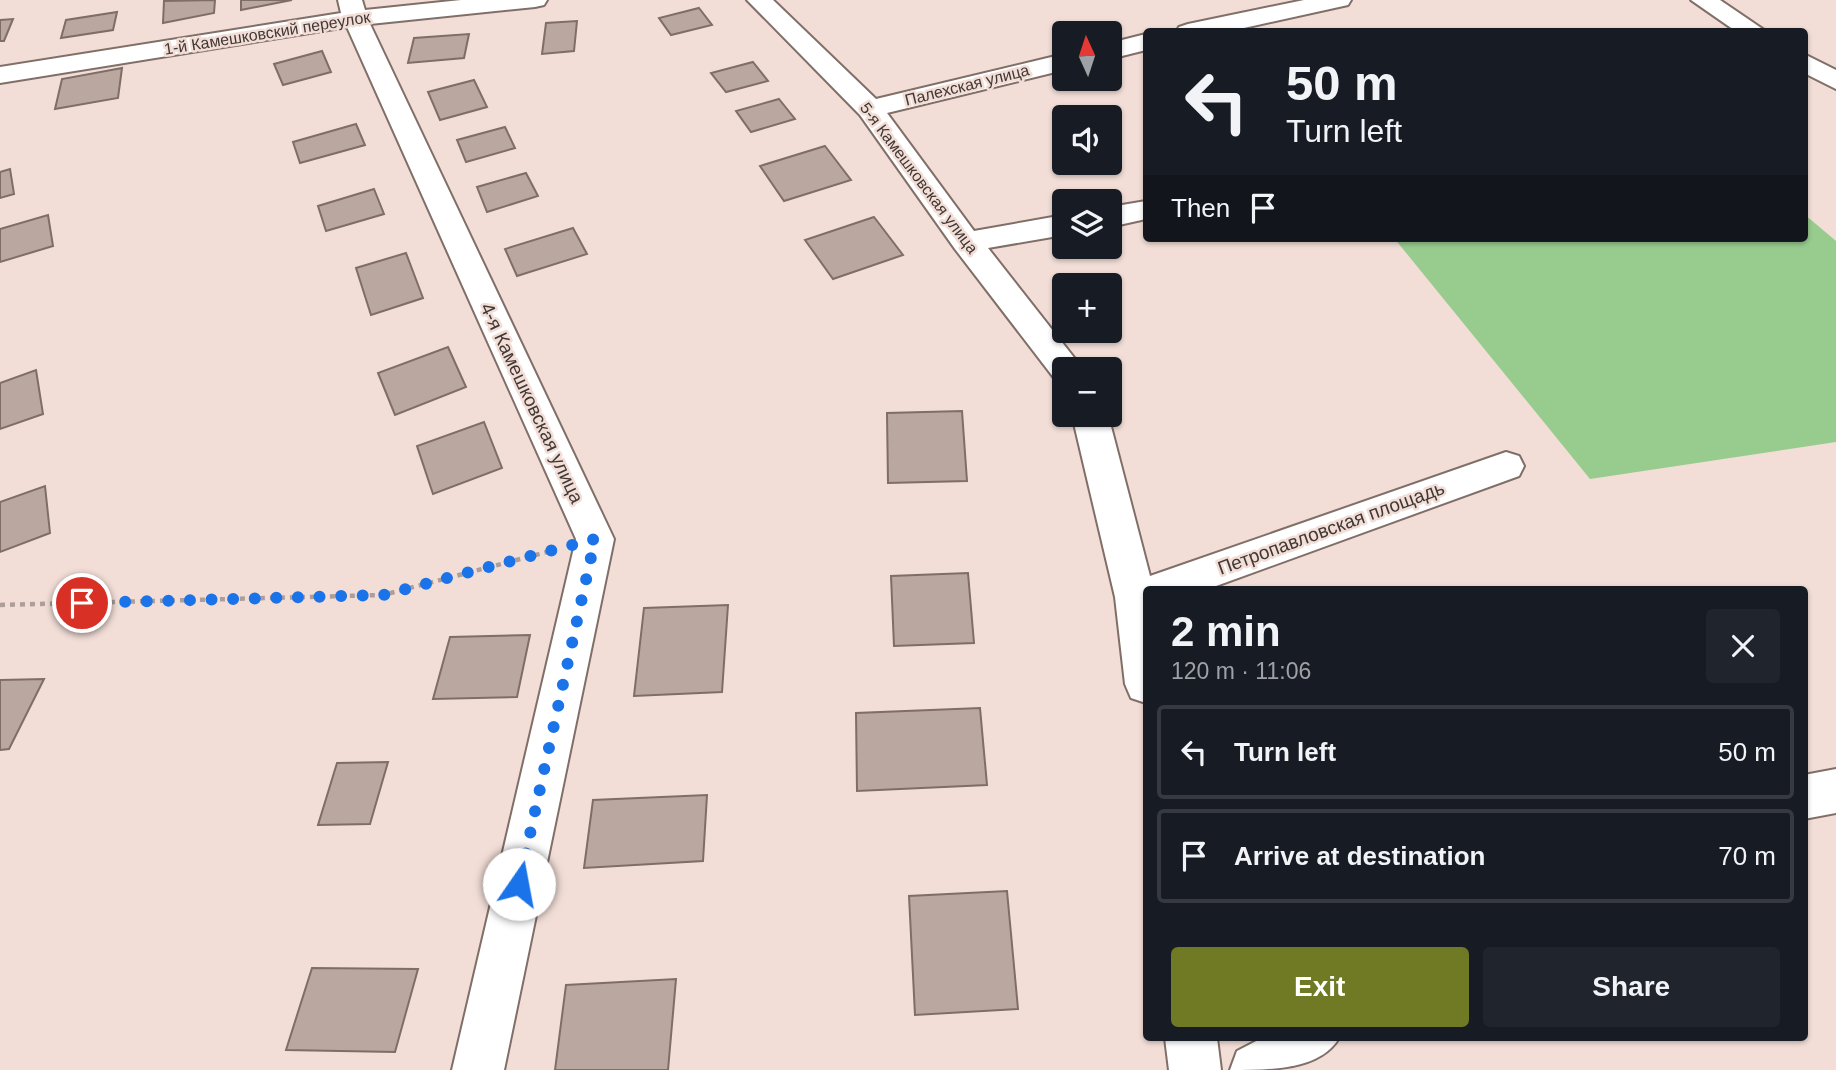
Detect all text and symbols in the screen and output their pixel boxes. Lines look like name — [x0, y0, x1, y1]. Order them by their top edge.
street label: 1-й Камешковский переулок — [163, 8, 372, 58]
north arrow — [1052, 21, 1122, 91]
map controls — [1052, 21, 1122, 427]
icon: left — [1171, 56, 1262, 147]
text: 50 m — [1286, 56, 1398, 110]
street label: Палехская улица — [903, 61, 1031, 109]
street label: 5-я Камешковская улица — [857, 99, 981, 257]
button: sound — [1052, 105, 1122, 175]
text: Turn left — [1286, 113, 1402, 149]
button: layers — [1052, 189, 1122, 259]
icon: arrive — [1244, 189, 1282, 227]
text: Then — [1171, 193, 1230, 223]
button: + — [1052, 273, 1122, 343]
street label: 4-я Камешковская улица — [476, 300, 588, 507]
button: − — [1052, 357, 1122, 427]
street label: Петропавловская площадь — [1215, 477, 1447, 579]
pin — [52, 573, 112, 633]
icon: arrive — [63, 584, 101, 622]
text: 2 min — [1171, 608, 1281, 655]
button: close — [1706, 609, 1780, 683]
text: 120 m · 11:06 — [1171, 658, 1311, 684]
icon: left — [1175, 733, 1213, 771]
text: Turn left — [1234, 737, 1336, 767]
text: 50 m — [1718, 737, 1776, 767]
icon: arrive — [1175, 837, 1213, 875]
text: Arrive at destination — [1234, 841, 1485, 871]
text: 70 m — [1718, 841, 1776, 871]
position arrow — [482, 847, 556, 921]
button: Exit — [1171, 947, 1469, 1027]
button: Share — [1483, 947, 1780, 1027]

